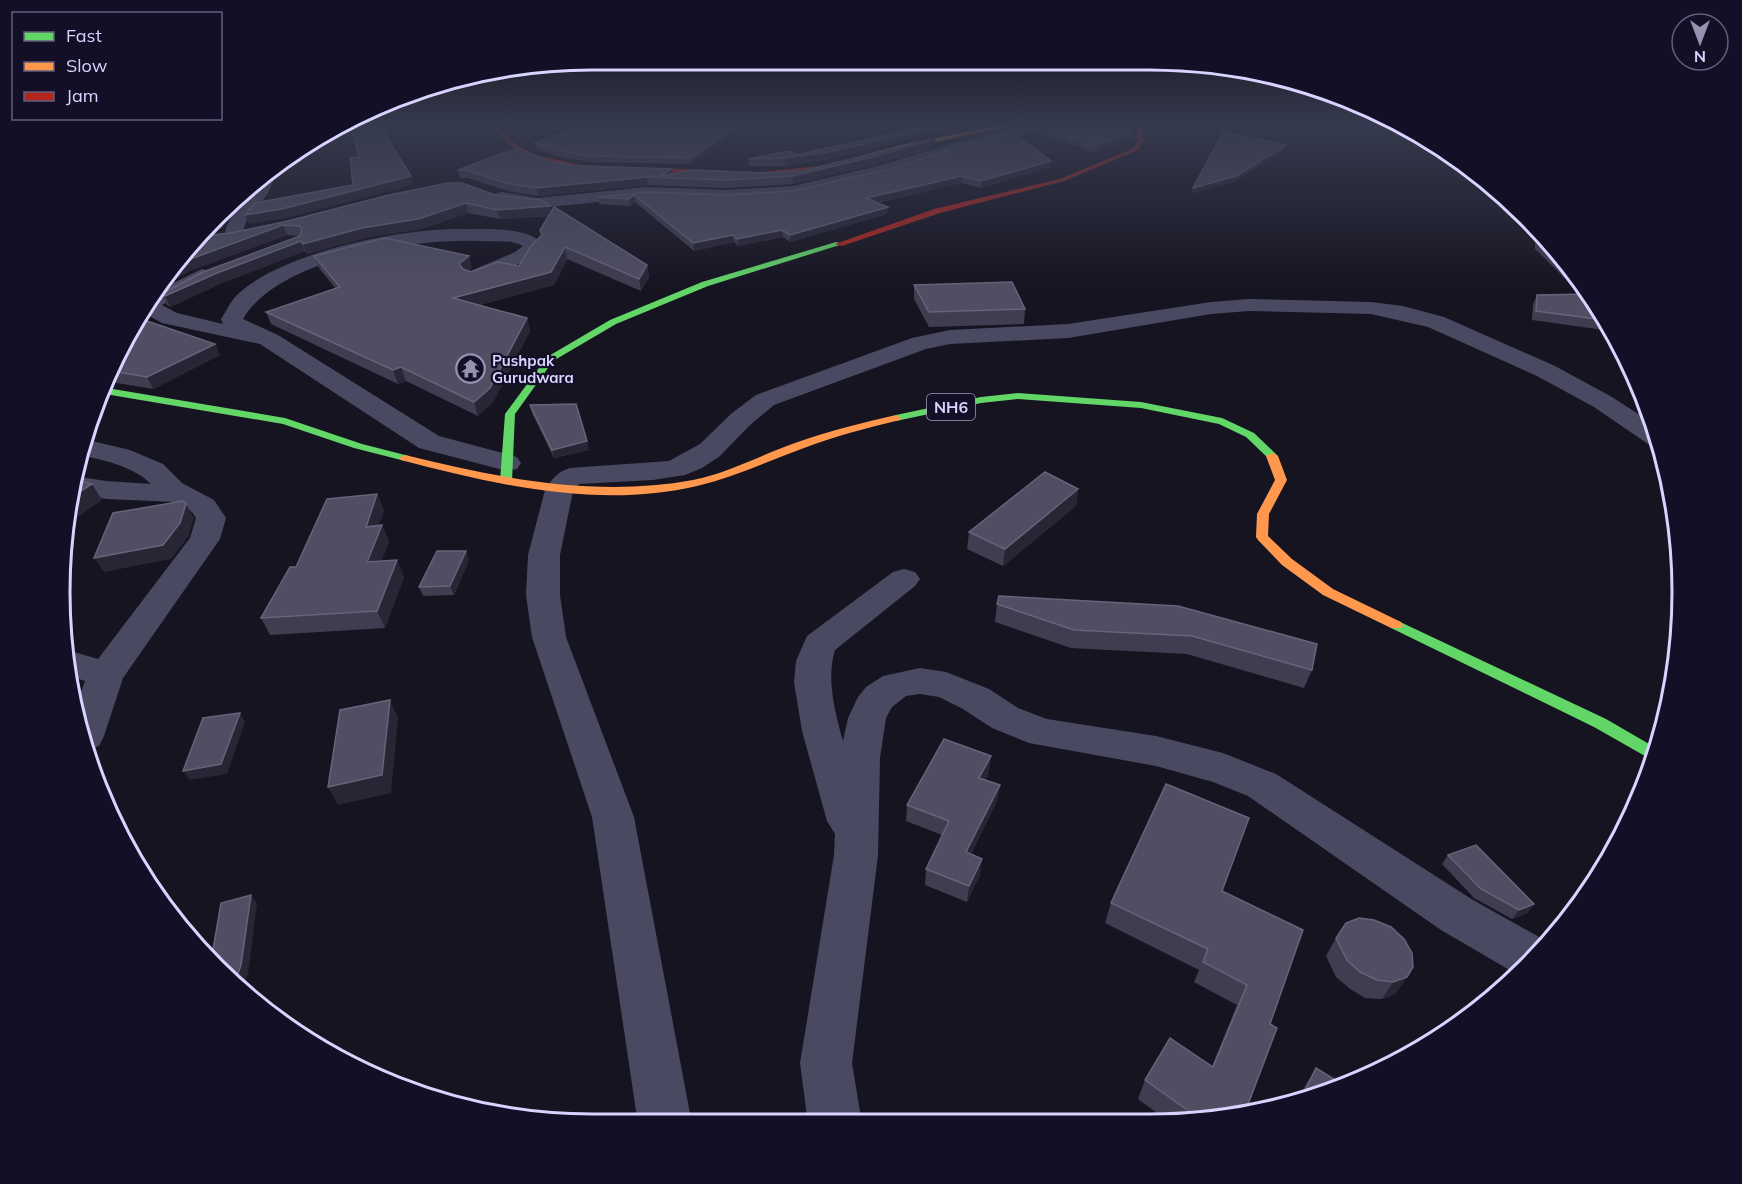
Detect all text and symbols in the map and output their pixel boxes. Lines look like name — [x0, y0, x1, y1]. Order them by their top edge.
legend — [12, 12, 222, 120]
north arrow — [1670, 12, 1730, 72]
text: Fast — [66, 24, 102, 47]
text: N — [1694, 47, 1706, 67]
text: Slow — [66, 54, 108, 77]
text: Jam — [66, 84, 99, 107]
place label: Pushpak Gurudwara — [492, 351, 574, 387]
temple icon: Pushpak Gurudwara — [455, 353, 487, 385]
road number: NH6 — [927, 394, 975, 420]

